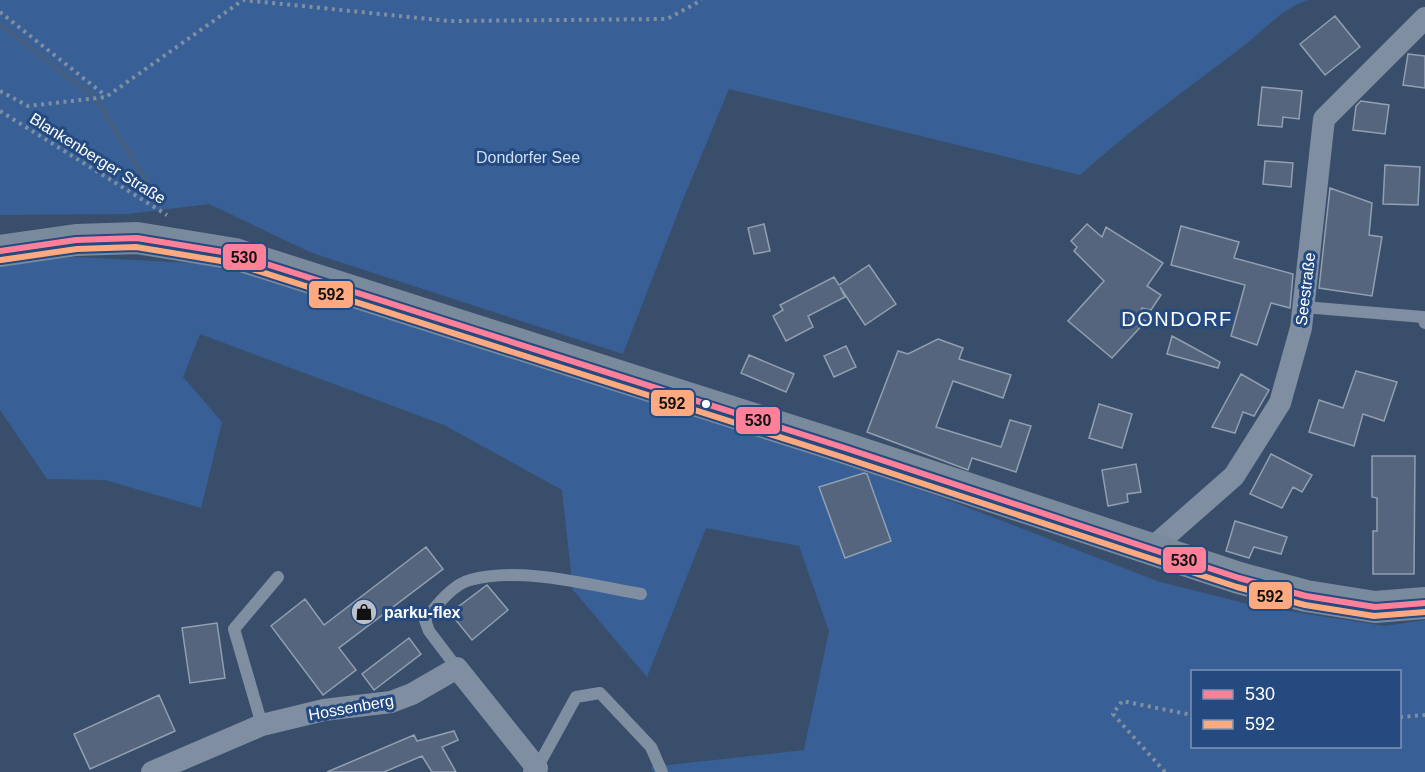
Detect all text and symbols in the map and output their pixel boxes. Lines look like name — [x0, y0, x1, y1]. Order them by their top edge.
street label: Blankenberger Straße — [27, 110, 169, 207]
park label: Dondorfer See — [476, 149, 580, 166]
line badge: 530 — [222, 243, 267, 271]
text: 530 — [231, 249, 257, 266]
street label: Seestraße — [1293, 251, 1318, 327]
line badge: 592 — [308, 280, 354, 309]
text: 592 — [318, 286, 344, 303]
district label: DONDORF — [1121, 308, 1233, 330]
line badge: 592 — [650, 389, 695, 417]
text: 592 — [659, 395, 685, 412]
unlabelled marker — [700, 398, 712, 410]
line badge: 530 — [735, 406, 781, 435]
text: 530 — [745, 412, 771, 429]
line badge: 530 — [1162, 546, 1207, 574]
text: 530 — [1171, 552, 1197, 569]
line badge: 592 — [1248, 581, 1293, 610]
text: 592 — [1257, 588, 1283, 605]
shop icon: parku-flex — [349, 597, 379, 627]
place label: parku-flex — [384, 604, 461, 621]
legend — [1191, 670, 1401, 748]
text: 530 — [1245, 684, 1275, 704]
street label: Hossenberg — [307, 692, 395, 723]
text: 592 — [1245, 714, 1275, 734]

